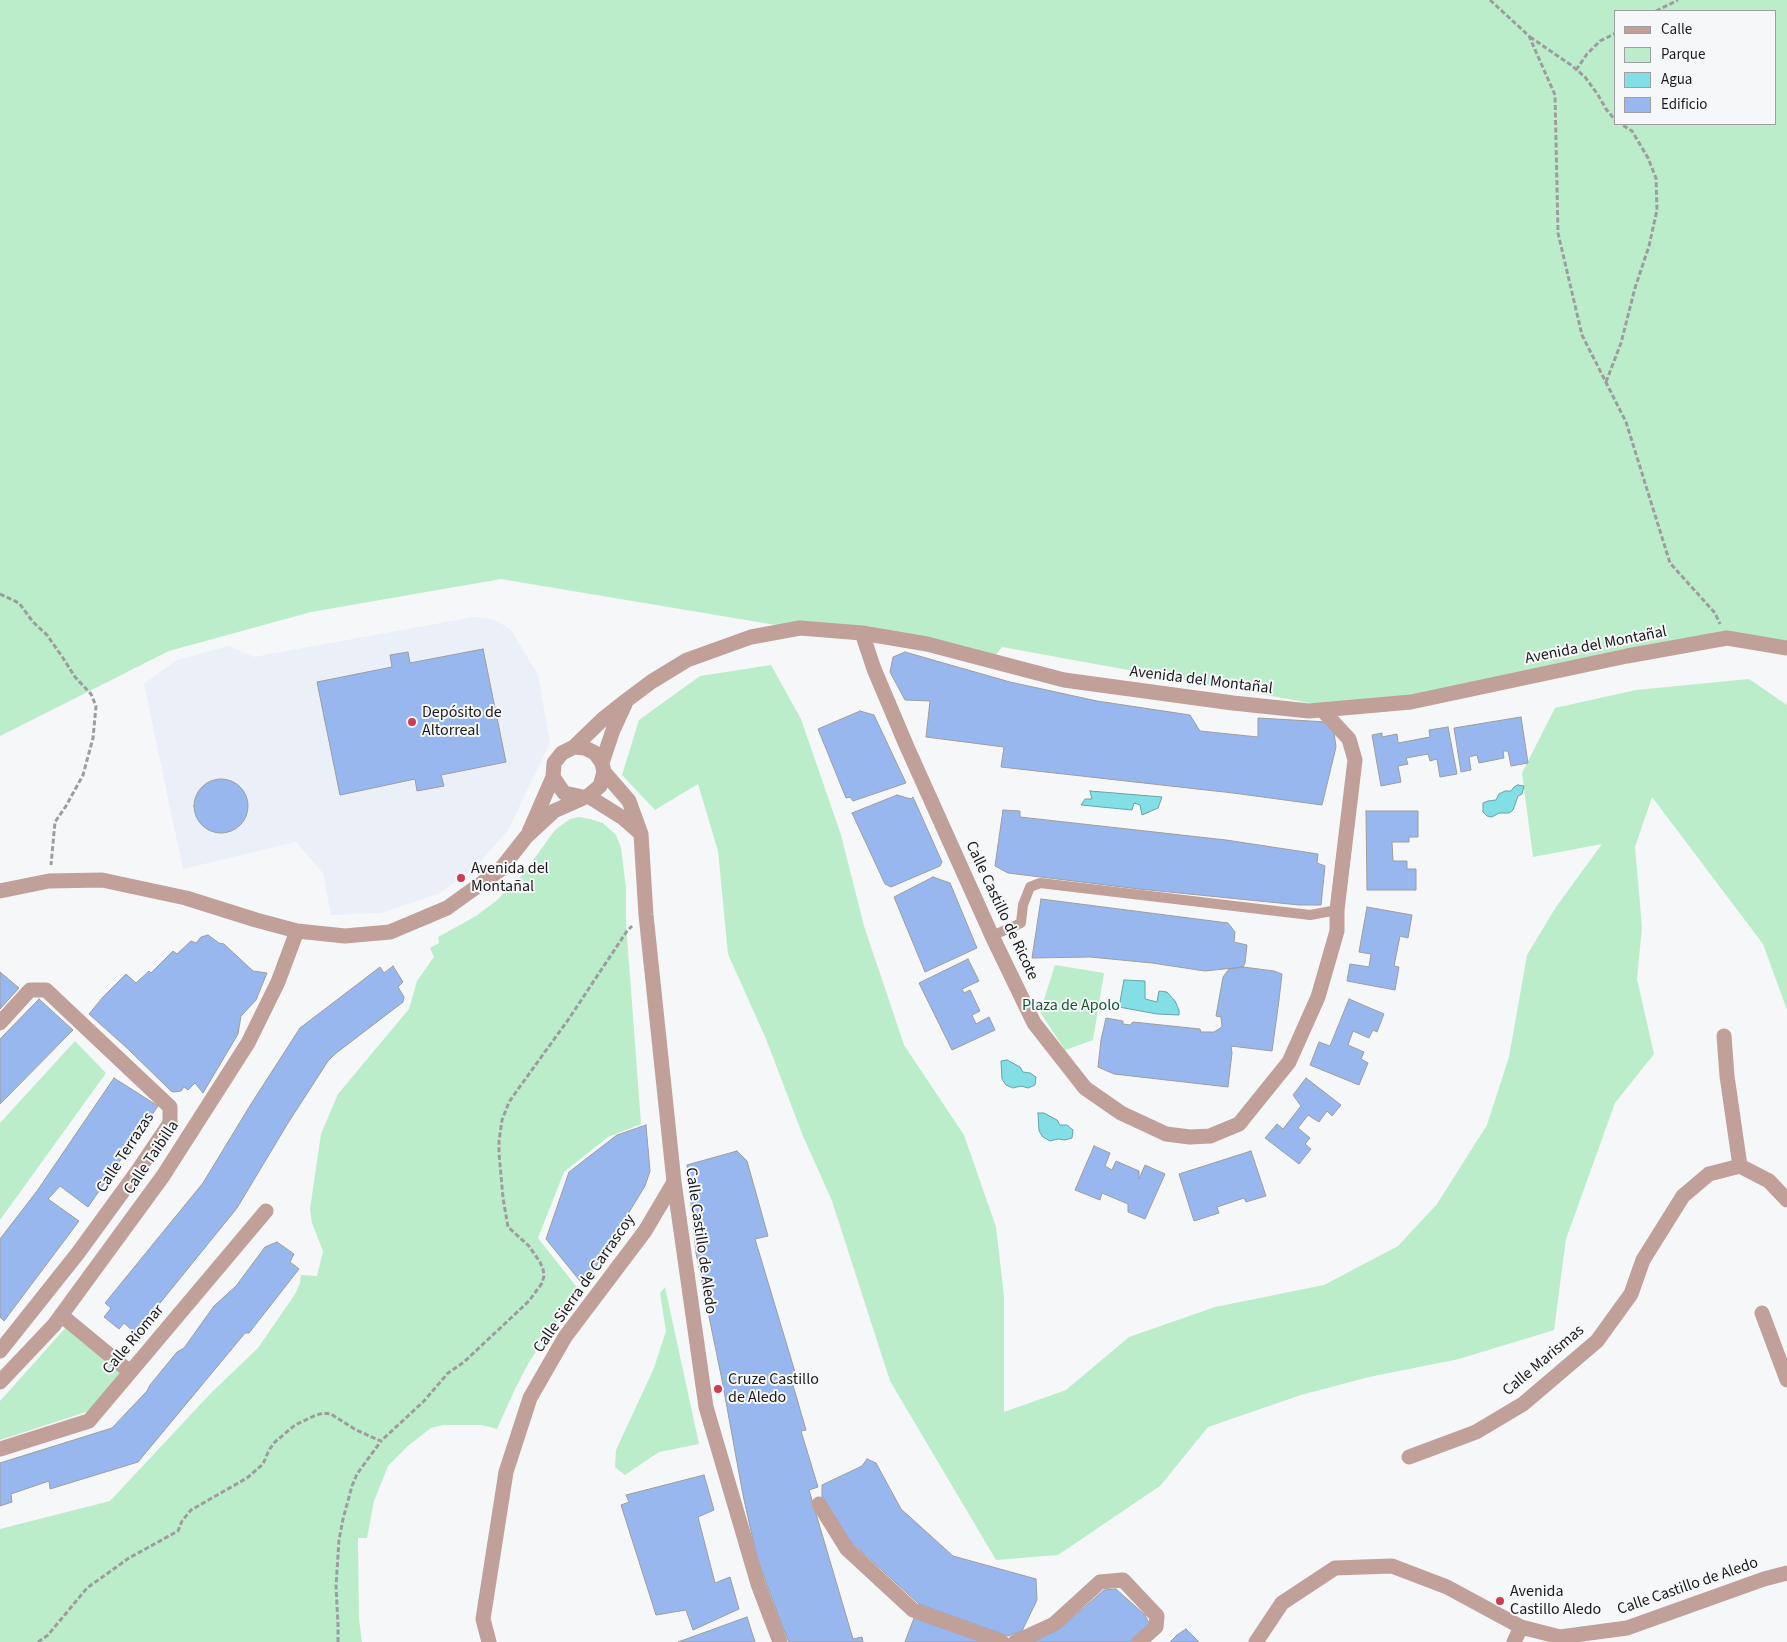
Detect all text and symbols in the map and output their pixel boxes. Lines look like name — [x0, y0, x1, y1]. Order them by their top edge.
legend — [1614, 10, 1777, 125]
text: Calle — [1661, 19, 1692, 40]
text: Parque — [1661, 44, 1705, 65]
text: Agua — [1661, 69, 1692, 90]
text: Edificio — [1661, 94, 1708, 115]
street label: Avenida del Montañal — [1524, 623, 1668, 669]
street label: Avenida del Montañal — [1128, 663, 1274, 699]
place label: Depósito de Altorreal — [422, 703, 502, 741]
marker: Depósito de Altorreal — [406, 716, 418, 728]
street label: Calle Castillo de Ricote — [960, 839, 1042, 983]
place label: Avenida del Montañal — [471, 859, 549, 897]
marker: Avenida del Montañal — [455, 872, 467, 884]
park label: Plaza de Apolo — [1022, 996, 1120, 1016]
street label: Calle Terrazas — [93, 1109, 159, 1197]
street label: Calle Taibilla — [120, 1117, 184, 1199]
street label: Calle Castillo de Aledo — [680, 1167, 720, 1315]
street label: Calle Sierra de Carrascoy — [530, 1211, 640, 1357]
street label: Calle Riomar — [99, 1301, 169, 1379]
street label: Calle Marismas — [1499, 1321, 1589, 1401]
place label: Cruze Castillo de Aledo — [728, 1370, 819, 1408]
marker: Cruze Castillo de Aledo — [712, 1383, 724, 1395]
street label: Calle Castillo de Aledo — [1615, 1554, 1761, 1620]
place label: Avenida Castillo Aledo — [1510, 1582, 1601, 1620]
marker: Avenida Castillo Aledo — [1494, 1595, 1506, 1607]

